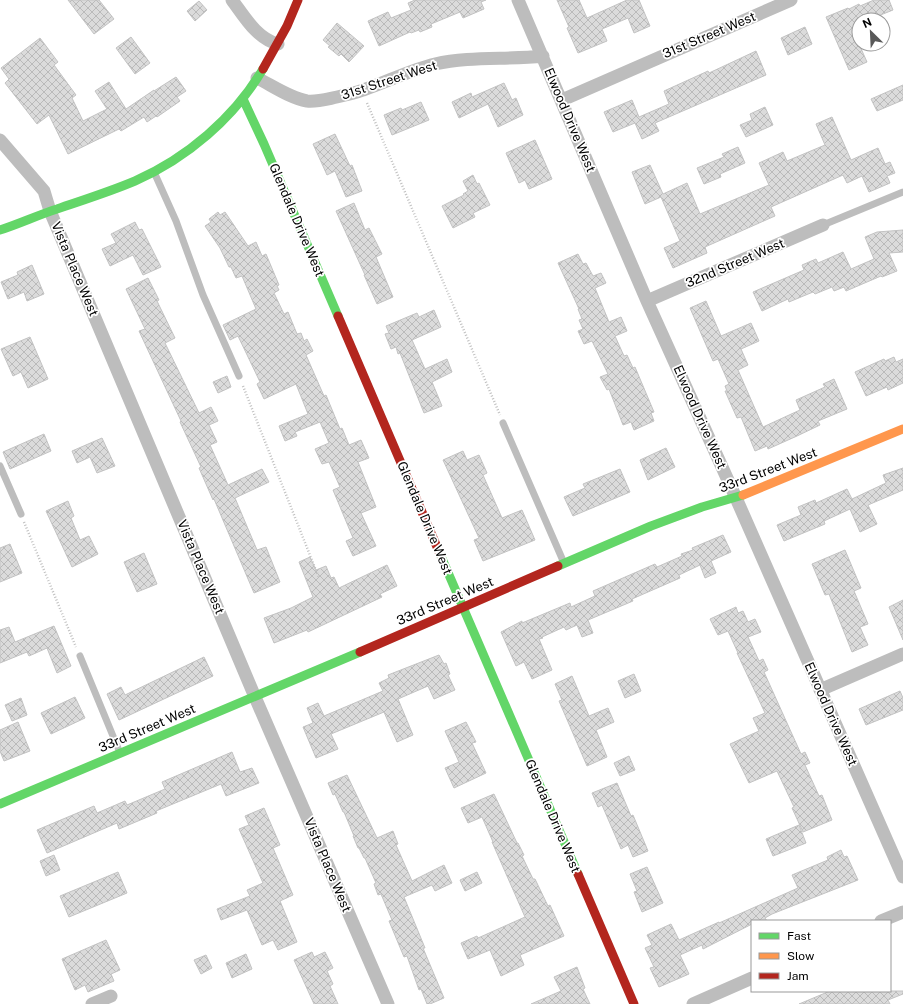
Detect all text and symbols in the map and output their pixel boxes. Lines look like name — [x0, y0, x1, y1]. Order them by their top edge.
street label: 31st Street West — [660, 9, 758, 61]
north arrow — [851, 12, 891, 52]
text: N — [861, 16, 873, 30]
street label: 31st Street West — [339, 57, 439, 103]
street label: Elwood Drive West — [541, 66, 599, 174]
street label: Glendale Drive West — [266, 161, 328, 279]
street label: Vista Place West — [48, 220, 102, 318]
street label: 32nd Street West — [683, 235, 787, 291]
street label: Elwood Drive West — [670, 363, 730, 471]
street label: 33rd Street West — [717, 444, 819, 496]
street label: Glendale Drive West — [394, 459, 456, 577]
street label: Vista Place West — [174, 518, 228, 616]
street label: 33rd Street West — [394, 574, 496, 628]
street label: Elwood Drive West — [801, 660, 861, 768]
street label: 33rd Street West — [96, 701, 198, 755]
street label: Glendale Drive West — [522, 757, 584, 875]
street label: Vista Place West — [301, 816, 355, 914]
legend — [751, 920, 891, 992]
text: Fast — [787, 929, 812, 943]
text: Slow — [787, 949, 815, 963]
text: Jam — [787, 969, 809, 983]

